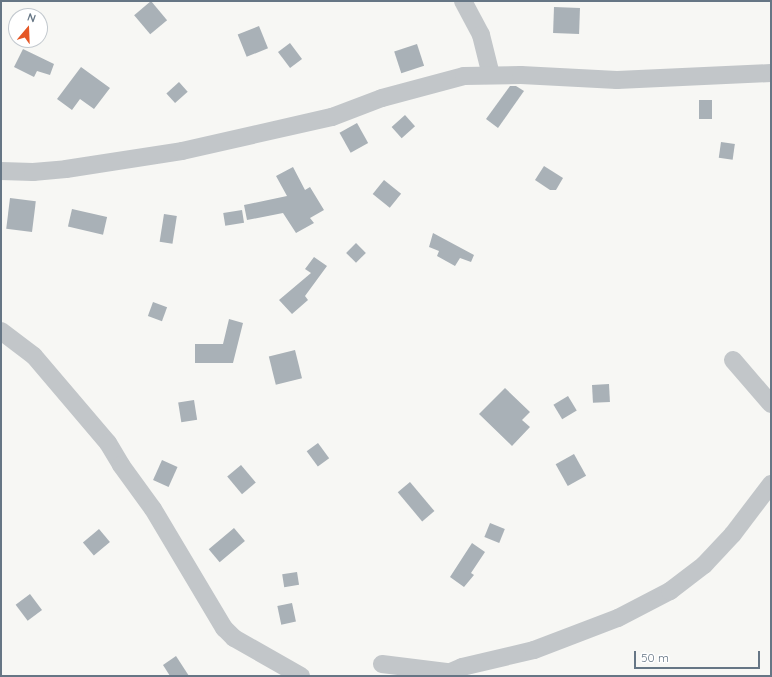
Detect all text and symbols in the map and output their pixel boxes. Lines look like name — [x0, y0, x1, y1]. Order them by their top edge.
north arrow — [8, 8, 48, 48]
text: N — [25, 10, 38, 26]
scale bar — [636, 643, 762, 669]
text: 50 m — [641, 650, 669, 665]

